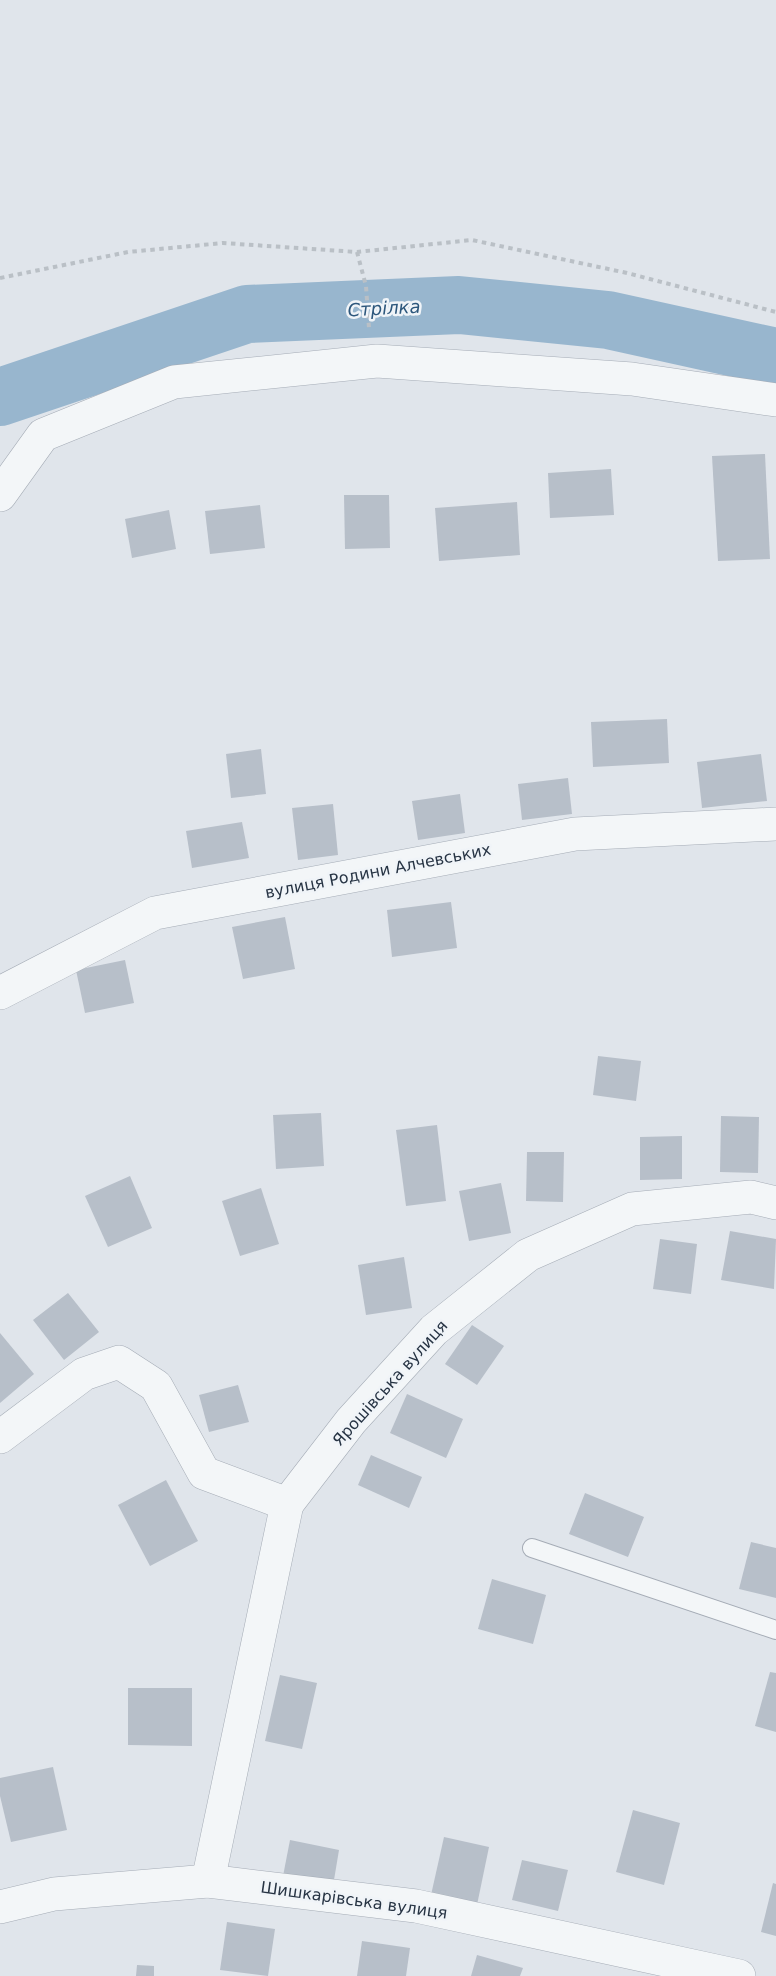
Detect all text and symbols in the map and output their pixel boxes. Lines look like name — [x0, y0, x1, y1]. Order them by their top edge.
water label: Стрілка — [347, 296, 421, 320]
street label: вулиця Родини Алчевських — [263, 840, 493, 902]
street label: Ярошівська вулиця — [329, 1316, 451, 1450]
street label: Шишкарівська вулиця — [259, 1877, 449, 1923]

